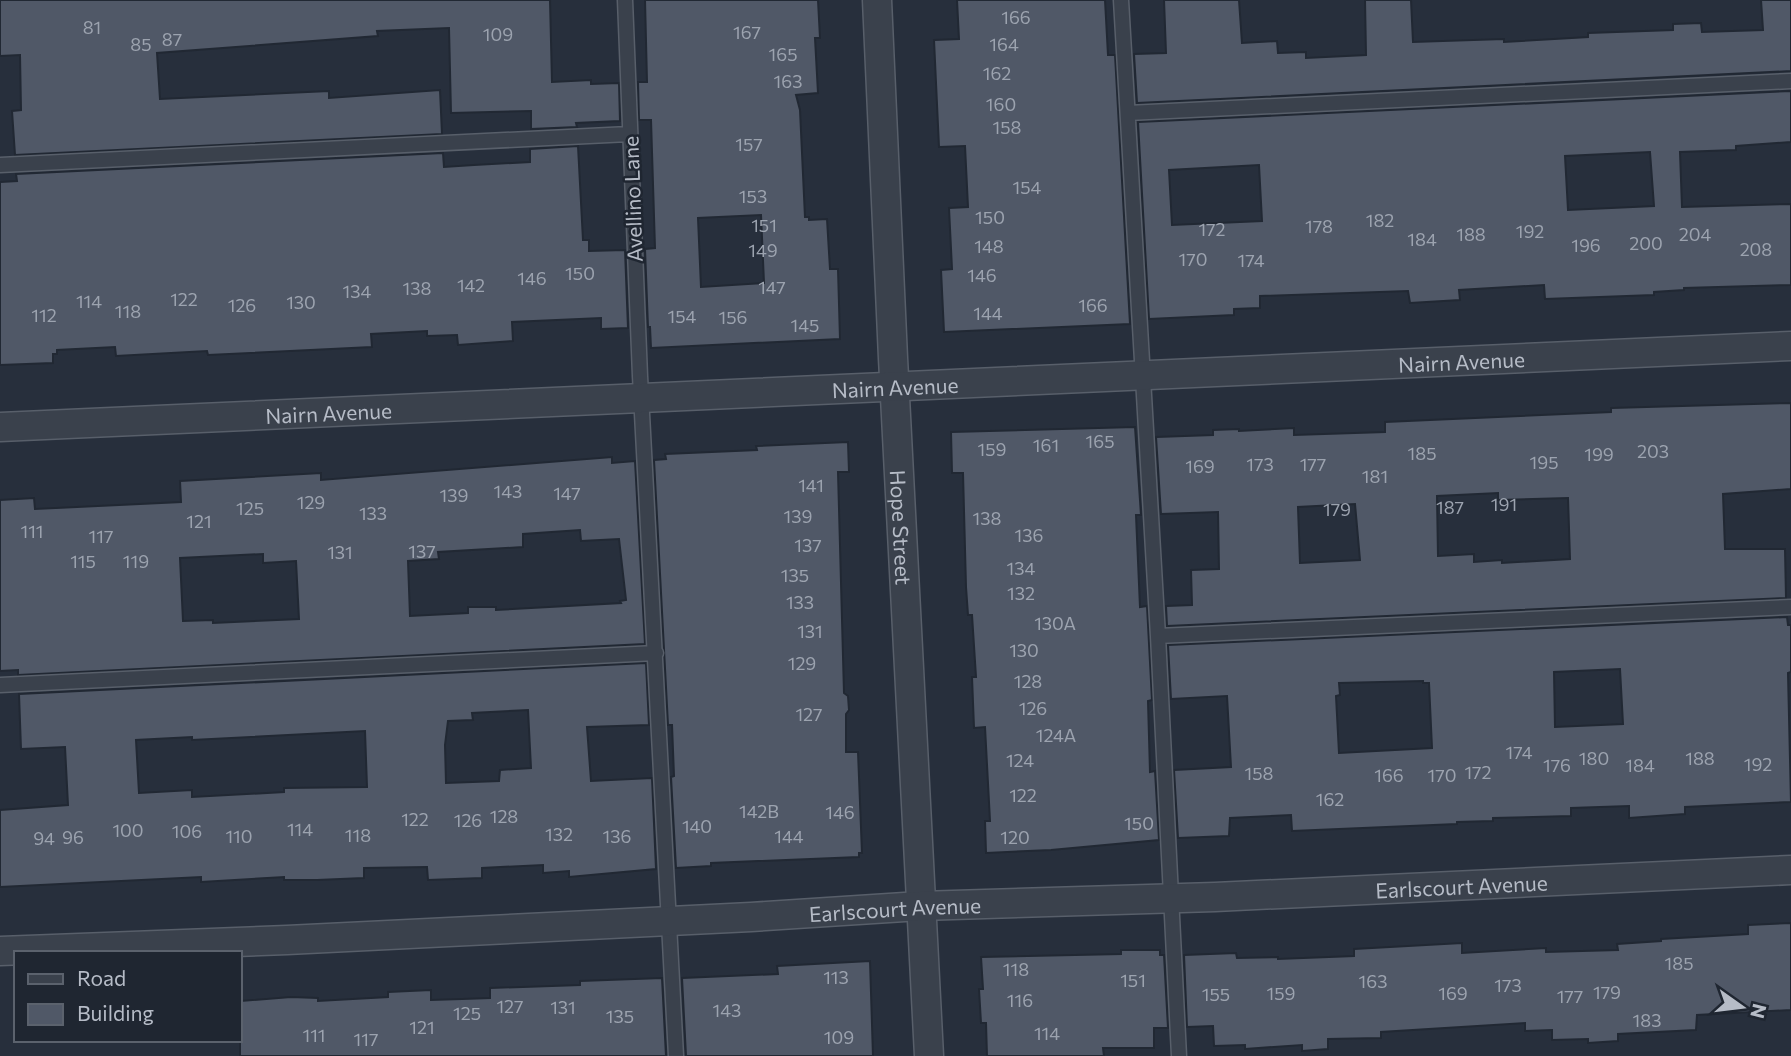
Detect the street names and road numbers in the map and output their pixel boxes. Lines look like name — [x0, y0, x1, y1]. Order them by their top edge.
street label: Avellino Lane — [617, 136, 647, 262]
street label: Nairn Avenue — [1398, 346, 1525, 376]
street label: Nairn Avenue — [831, 371, 959, 402]
street label: Nairn Avenue — [265, 397, 393, 427]
street label: Hope Street — [886, 469, 917, 586]
street label: Earlscourt Avenue — [1375, 869, 1548, 902]
street label: Earlscourt Avenue — [808, 892, 981, 926]

